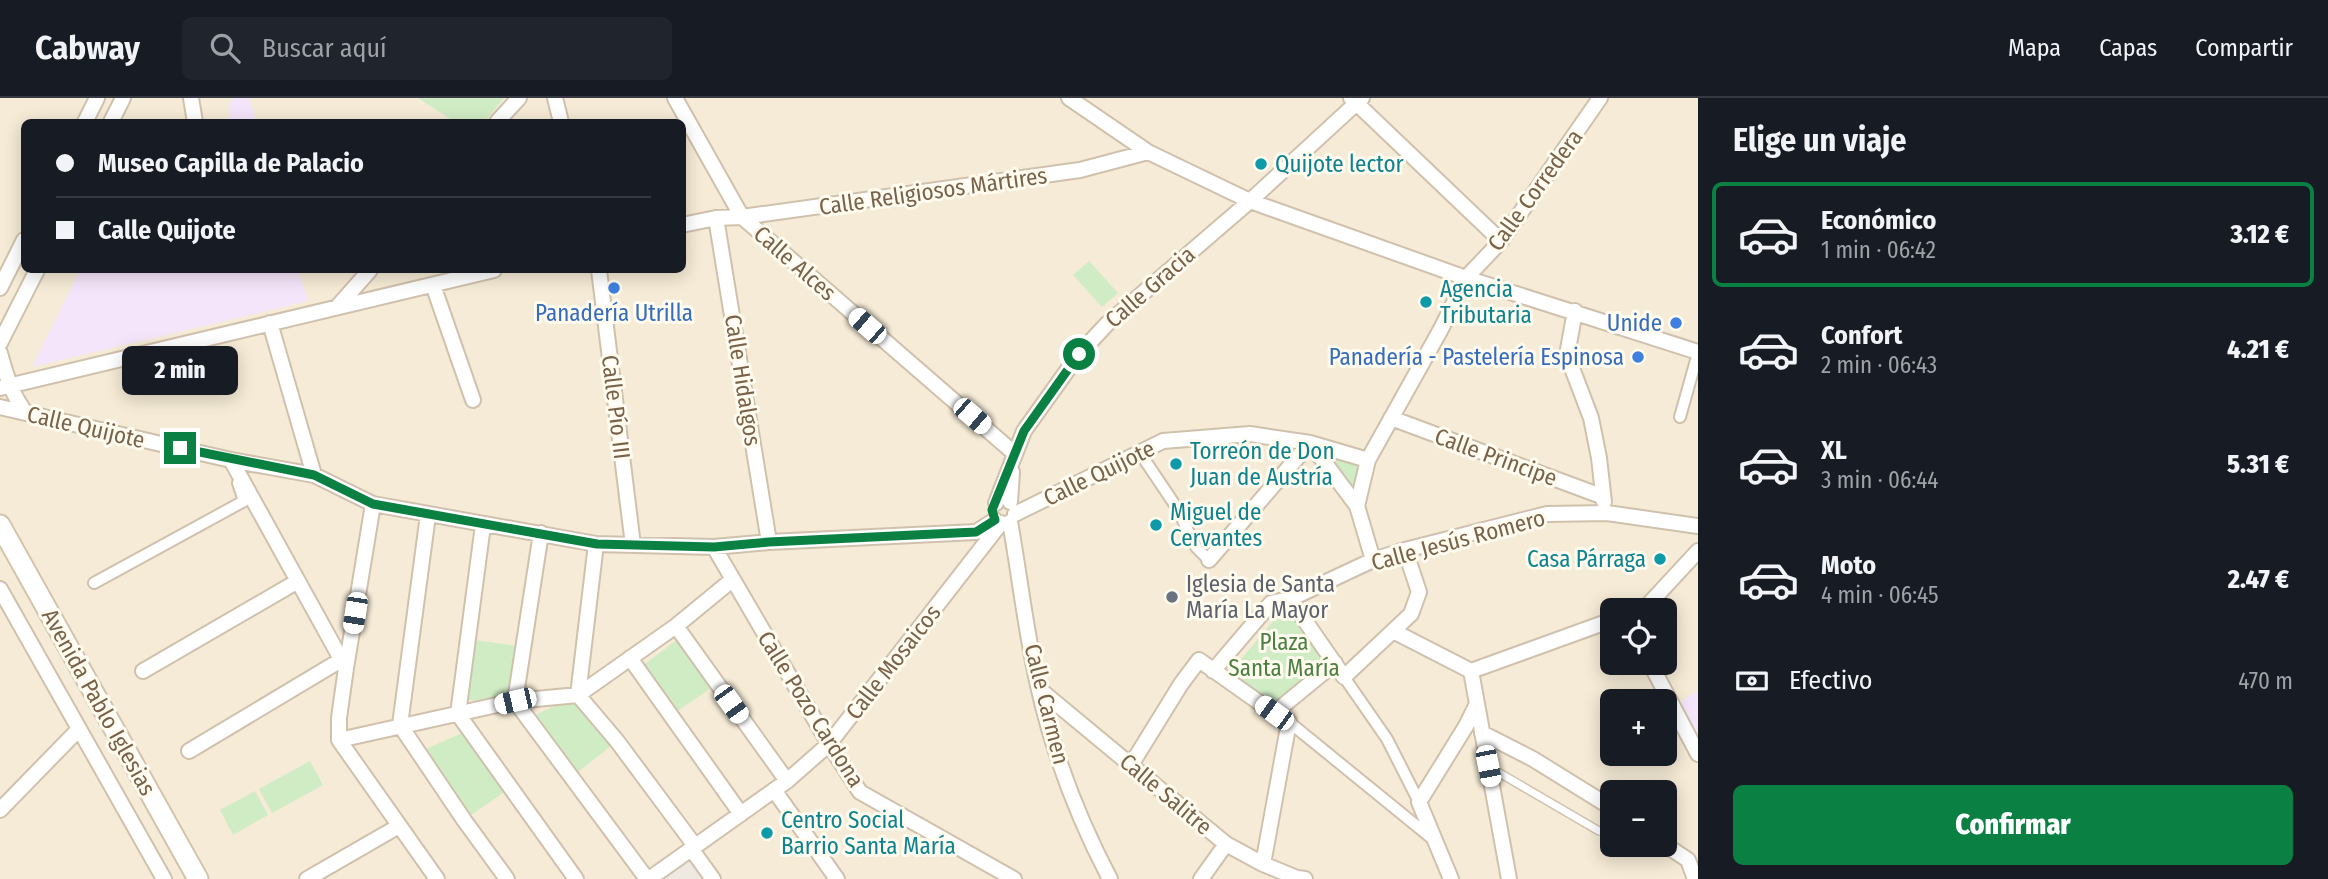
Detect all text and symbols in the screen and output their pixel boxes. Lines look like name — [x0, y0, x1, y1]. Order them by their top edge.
search box — [182, 17, 672, 80]
text: Cabway — [35, 28, 140, 68]
icon: search — [206, 29, 244, 67]
text: Buscar aquí — [262, 33, 387, 64]
text: Mapa — [2008, 34, 2061, 62]
text: Capas — [2099, 34, 2157, 62]
text: Compartir — [2195, 34, 2293, 62]
text: Elige un viaje — [1733, 121, 1906, 159]
street label: Calle Corredera — [1481, 124, 1589, 256]
text: Museo Capilla de Palacio — [98, 148, 364, 179]
place label: Quijote lector — [1275, 150, 1404, 178]
marker: Quijote lector — [1253, 156, 1269, 172]
street label: Calle Religiosos Mártires — [817, 161, 1049, 221]
icon: car — [1737, 203, 1800, 266]
text: Económico — [1821, 205, 1936, 236]
text: Calle Quijote — [98, 215, 236, 246]
text: 3.12 € — [2230, 219, 2289, 250]
street label: Calle Alces — [748, 220, 842, 306]
text: 1 min · 06:42 — [1821, 236, 1936, 264]
street label: Calle Gracia — [1099, 240, 1201, 334]
place label: Agencia Tributaria — [1440, 275, 1532, 329]
marker: Panadería Utrilla — [606, 280, 622, 296]
marker: Agencia Tributaria — [1418, 294, 1434, 310]
place label: Panadería Utrilla — [535, 299, 693, 327]
car — [845, 304, 890, 348]
place label: Unide — [1607, 309, 1662, 337]
street label: Calle Hidalgos — [719, 312, 767, 448]
marker: Unide — [1668, 315, 1684, 331]
icon: car — [1737, 318, 1800, 381]
text: Confort — [1821, 320, 1902, 351]
text: 4.21 € — [2227, 334, 2289, 365]
route start — [1063, 338, 1095, 370]
place label: Panadería - Pastelería Espinosa — [1329, 343, 1624, 371]
callout: 2 min — [122, 346, 238, 396]
marker: Panadería - Pastelería Espinosa — [1630, 349, 1646, 365]
text: 2 min · 06:43 — [1821, 351, 1937, 379]
street label: Calle Pío III — [596, 353, 636, 461]
text: 2 min — [155, 356, 205, 384]
car — [950, 394, 995, 438]
street label: Calle Quijote — [24, 400, 148, 454]
street label: Calle Principe — [1431, 422, 1561, 492]
route end — [164, 432, 196, 464]
icon: car — [1737, 433, 1800, 496]
street label: Calle Quijote — [1039, 434, 1159, 512]
text: XL — [1821, 435, 1847, 466]
place label: Torreón de Don Juan de Austría — [1190, 437, 1335, 491]
text: 5.31 € — [2227, 449, 2289, 480]
marker: Torreón de Don Juan de Austría — [1168, 456, 1184, 472]
text: 3 min · 06:44 — [1821, 466, 1938, 494]
place label: Miguel de Cervantes — [1170, 498, 1262, 552]
street label: Calle Jesús Romero — [1368, 503, 1548, 577]
marker: Miguel de Cervantes — [1148, 517, 1164, 533]
place label: Casa Párraga — [1527, 545, 1646, 573]
icon: car — [1737, 548, 1800, 611]
text: Moto — [1821, 550, 1876, 581]
marker: Casa Párraga — [1652, 551, 1668, 567]
text: 2.47 € — [2228, 564, 2289, 595]
place label: Iglesia de Santa María La Mayor — [1186, 570, 1335, 624]
text: 4 min · 06:45 — [1821, 581, 1938, 609]
marker: Iglesia de Santa María La Mayor — [1164, 589, 1180, 605]
car — [342, 591, 369, 635]
map controls — [1600, 598, 1677, 857]
button: locate — [1600, 598, 1677, 675]
street label: Calle Mosaicos — [840, 599, 947, 725]
street label: Avenida Pablo Iglesias — [36, 604, 162, 800]
street label: Calle Pozo Cardona — [752, 626, 870, 792]
park label: Plaza Santa María — [1228, 628, 1340, 682]
street label: Calle Carmen — [1019, 641, 1075, 767]
icon: cash — [1733, 662, 1771, 700]
text: Efectivo — [1789, 665, 1873, 696]
text: 470 m — [2238, 667, 2293, 695]
car — [711, 681, 752, 727]
car — [493, 686, 538, 716]
button: + — [1600, 689, 1677, 766]
car — [1251, 692, 1298, 734]
car — [1474, 743, 1503, 789]
street label: Calle Salitre — [1114, 747, 1218, 841]
button: − — [1600, 780, 1677, 857]
button: Confirmar — [1733, 785, 2293, 865]
place label: Centro Social Barrio Santa María — [781, 806, 956, 860]
marker: Centro Social Barrio Santa María — [759, 825, 775, 841]

